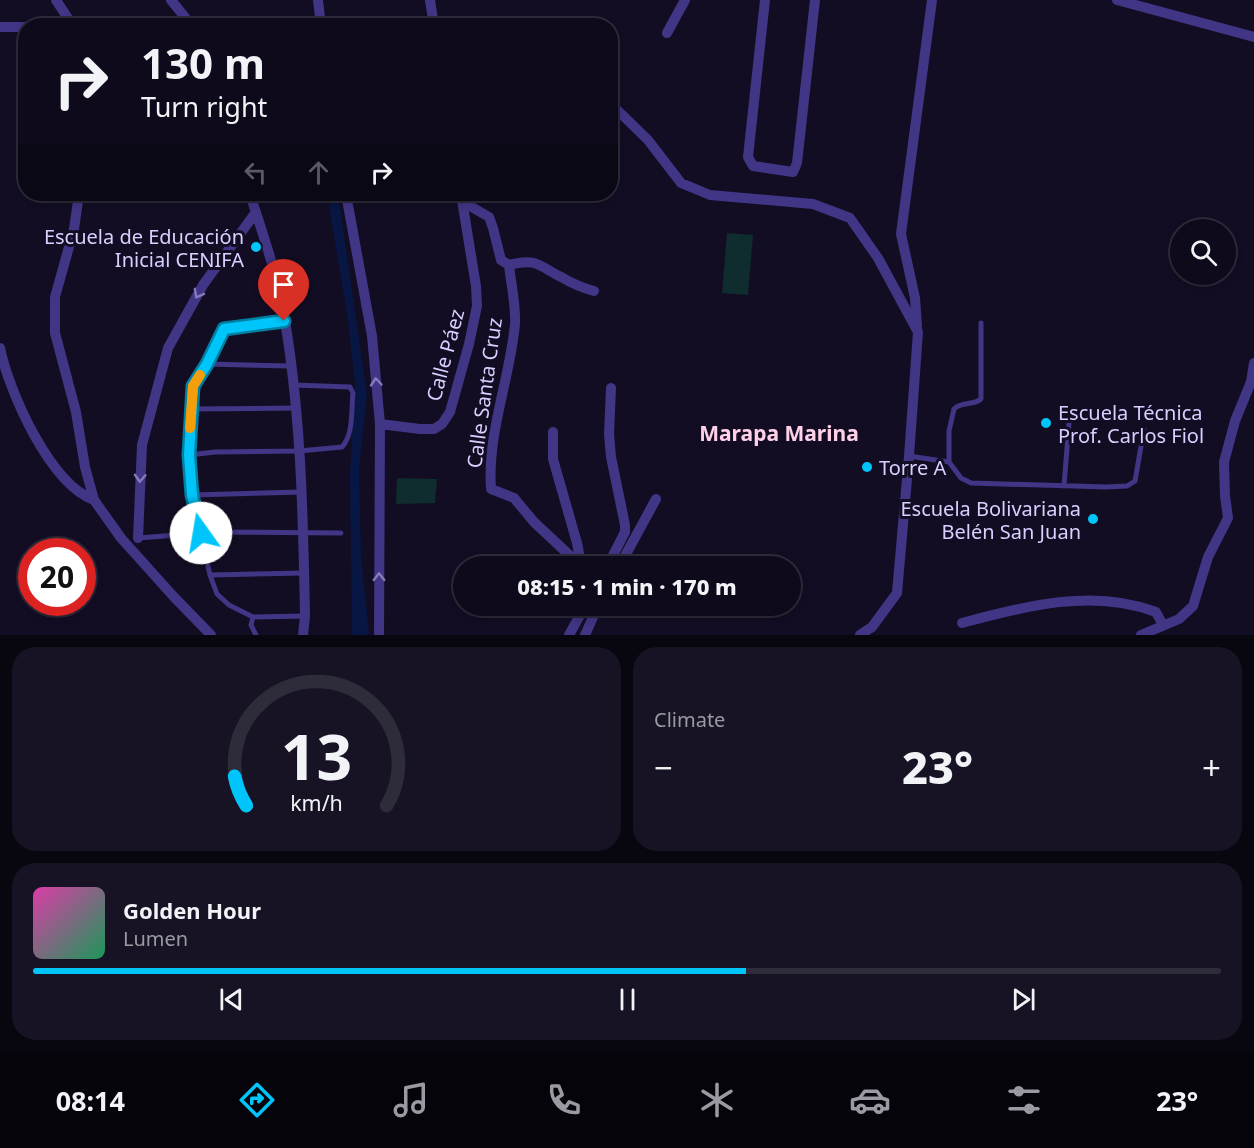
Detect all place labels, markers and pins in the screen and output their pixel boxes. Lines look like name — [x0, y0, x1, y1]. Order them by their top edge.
place label: Escuela de Educación Inicial CENIFA — [44, 223, 244, 273]
marker: Escuela de Educación Inicial CENIFA — [249, 240, 263, 254]
pin — [258, 259, 309, 321]
place label: Escuela Técnica Prof. Carlos Fiol — [1058, 399, 1204, 449]
marker: Escuela Técnica Prof. Carlos Fiol — [1039, 416, 1053, 430]
place label: Torre A — [879, 454, 946, 481]
marker: Torre A — [860, 460, 874, 474]
place label: Escuela Bolivariana Belén San Juan — [900, 495, 1081, 545]
marker: Escuela Bolivariana Belén San Juan — [1086, 512, 1100, 526]

